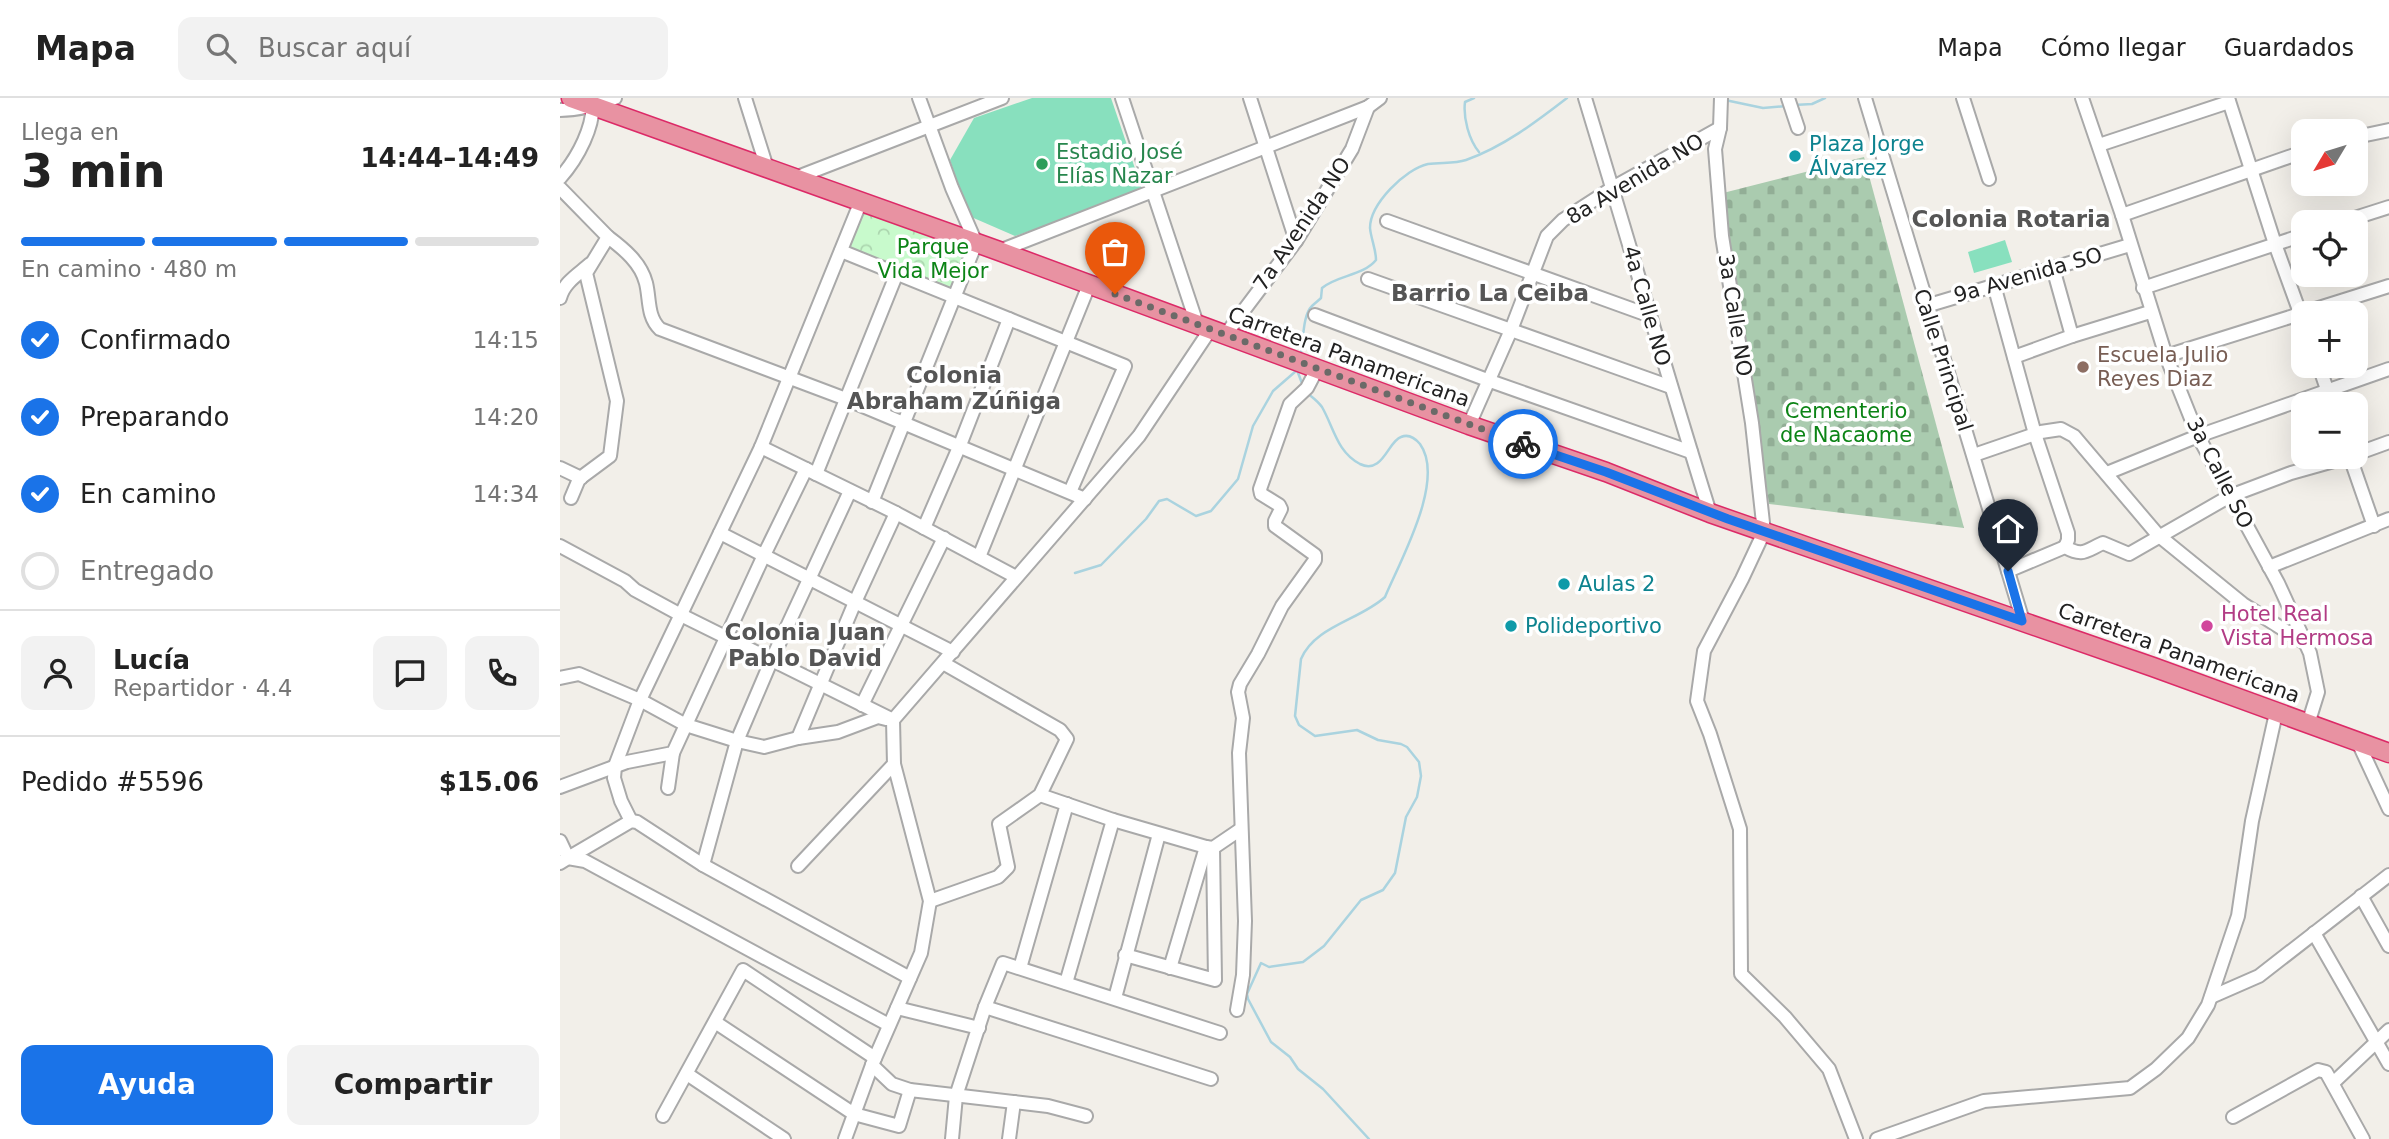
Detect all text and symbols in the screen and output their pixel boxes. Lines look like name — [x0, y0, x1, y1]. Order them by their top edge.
search box — [178, 17, 668, 80]
text: Mapa — [35, 29, 136, 68]
icon: search — [202, 29, 240, 67]
text: Buscar aquí — [258, 33, 411, 63]
text: Mapa — [1937, 34, 2003, 62]
text: Cómo llegar — [2041, 34, 2186, 62]
text: Guardados — [2224, 34, 2354, 62]
text: Llega en — [21, 119, 119, 145]
north arrow — [2291, 119, 2368, 196]
map controls — [2291, 119, 2368, 469]
street label: 8a Avenida NO — [1562, 129, 1708, 229]
place label: Plaza Jorge Álvarez — [1809, 132, 1925, 180]
place label: Estadio José Elías Nazar — [1056, 140, 1183, 188]
text: 14:44–14:49 — [360, 143, 539, 173]
text: 3 min — [21, 144, 165, 198]
marker: Plaza Jorge Álvarez — [1787, 148, 1803, 164]
street label: 7a Avenida NO — [1249, 153, 1355, 295]
marker: Estadio José Elías Nazar — [1034, 156, 1050, 172]
district label: Colonia Rotaria — [1912, 206, 2110, 232]
button: locate — [2291, 210, 2368, 287]
pin — [1085, 222, 1145, 294]
icon: bag — [1096, 233, 1134, 271]
park label: Parque Vida Mejor — [878, 235, 989, 283]
street label: 9a Avenida SO — [1951, 242, 2105, 308]
street label: 4a Calle NO — [1618, 243, 1676, 369]
street label: 3a Calle NO — [1713, 252, 1757, 378]
text: En camino · 480 m — [21, 256, 237, 282]
district label: Barrio La Ceiba — [1391, 280, 1589, 306]
street label: Calle Principal — [1909, 286, 1977, 434]
button: + — [2291, 301, 2368, 378]
street label: Carretera Panamericana — [1225, 302, 1473, 412]
icon: check — [21, 321, 59, 359]
text: Confirmado — [80, 325, 231, 355]
text: 14:15 — [473, 327, 539, 353]
place label: Escuela Julio Reyes Diaz — [2097, 343, 2228, 391]
marker: Escuela Julio Reyes Diaz — [2075, 359, 2091, 375]
district label: Colonia Abraham Zúñiga — [847, 362, 1061, 414]
button: − — [2291, 392, 2368, 469]
icon: check — [21, 398, 59, 436]
park label: Cementerio de Nacaome — [1780, 399, 1912, 447]
text: Preparando — [80, 402, 229, 432]
text: 14:20 — [473, 404, 539, 430]
courier — [1488, 409, 1558, 479]
street label: 3a Calle SO — [2182, 413, 2258, 533]
icon: bike — [1504, 425, 1542, 463]
icon: check — [21, 475, 59, 513]
text: En camino — [80, 479, 216, 509]
text: 14:34 — [473, 481, 539, 507]
pin — [1978, 499, 2038, 571]
icon: home — [1989, 510, 2027, 548]
text: Entregado — [80, 556, 214, 586]
place label: Aulas 2 — [1578, 572, 1655, 596]
marker: Aulas 2 — [1556, 576, 1572, 592]
street label: Carretera Panamericana — [2055, 598, 2303, 708]
place label: Hotel Real Vista Hermosa — [2221, 602, 2374, 650]
place label: Polideportivo — [1525, 614, 1662, 638]
marker: Polideportivo — [1503, 618, 1519, 634]
marker: Hotel Real Vista Hermosa — [2199, 618, 2215, 634]
district label: Colonia Juan Pablo David — [725, 619, 885, 671]
button: person — [21, 636, 95, 710]
button: chat — [373, 636, 447, 710]
button: phone — [465, 636, 539, 710]
text: Lucía — [113, 645, 190, 675]
text: Repartidor · 4.4 — [113, 675, 292, 701]
text: Pedido #5596 — [21, 767, 204, 797]
text: $15.06 — [439, 767, 539, 797]
button: Ayuda — [21, 1045, 273, 1125]
button: Compartir — [287, 1045, 539, 1125]

